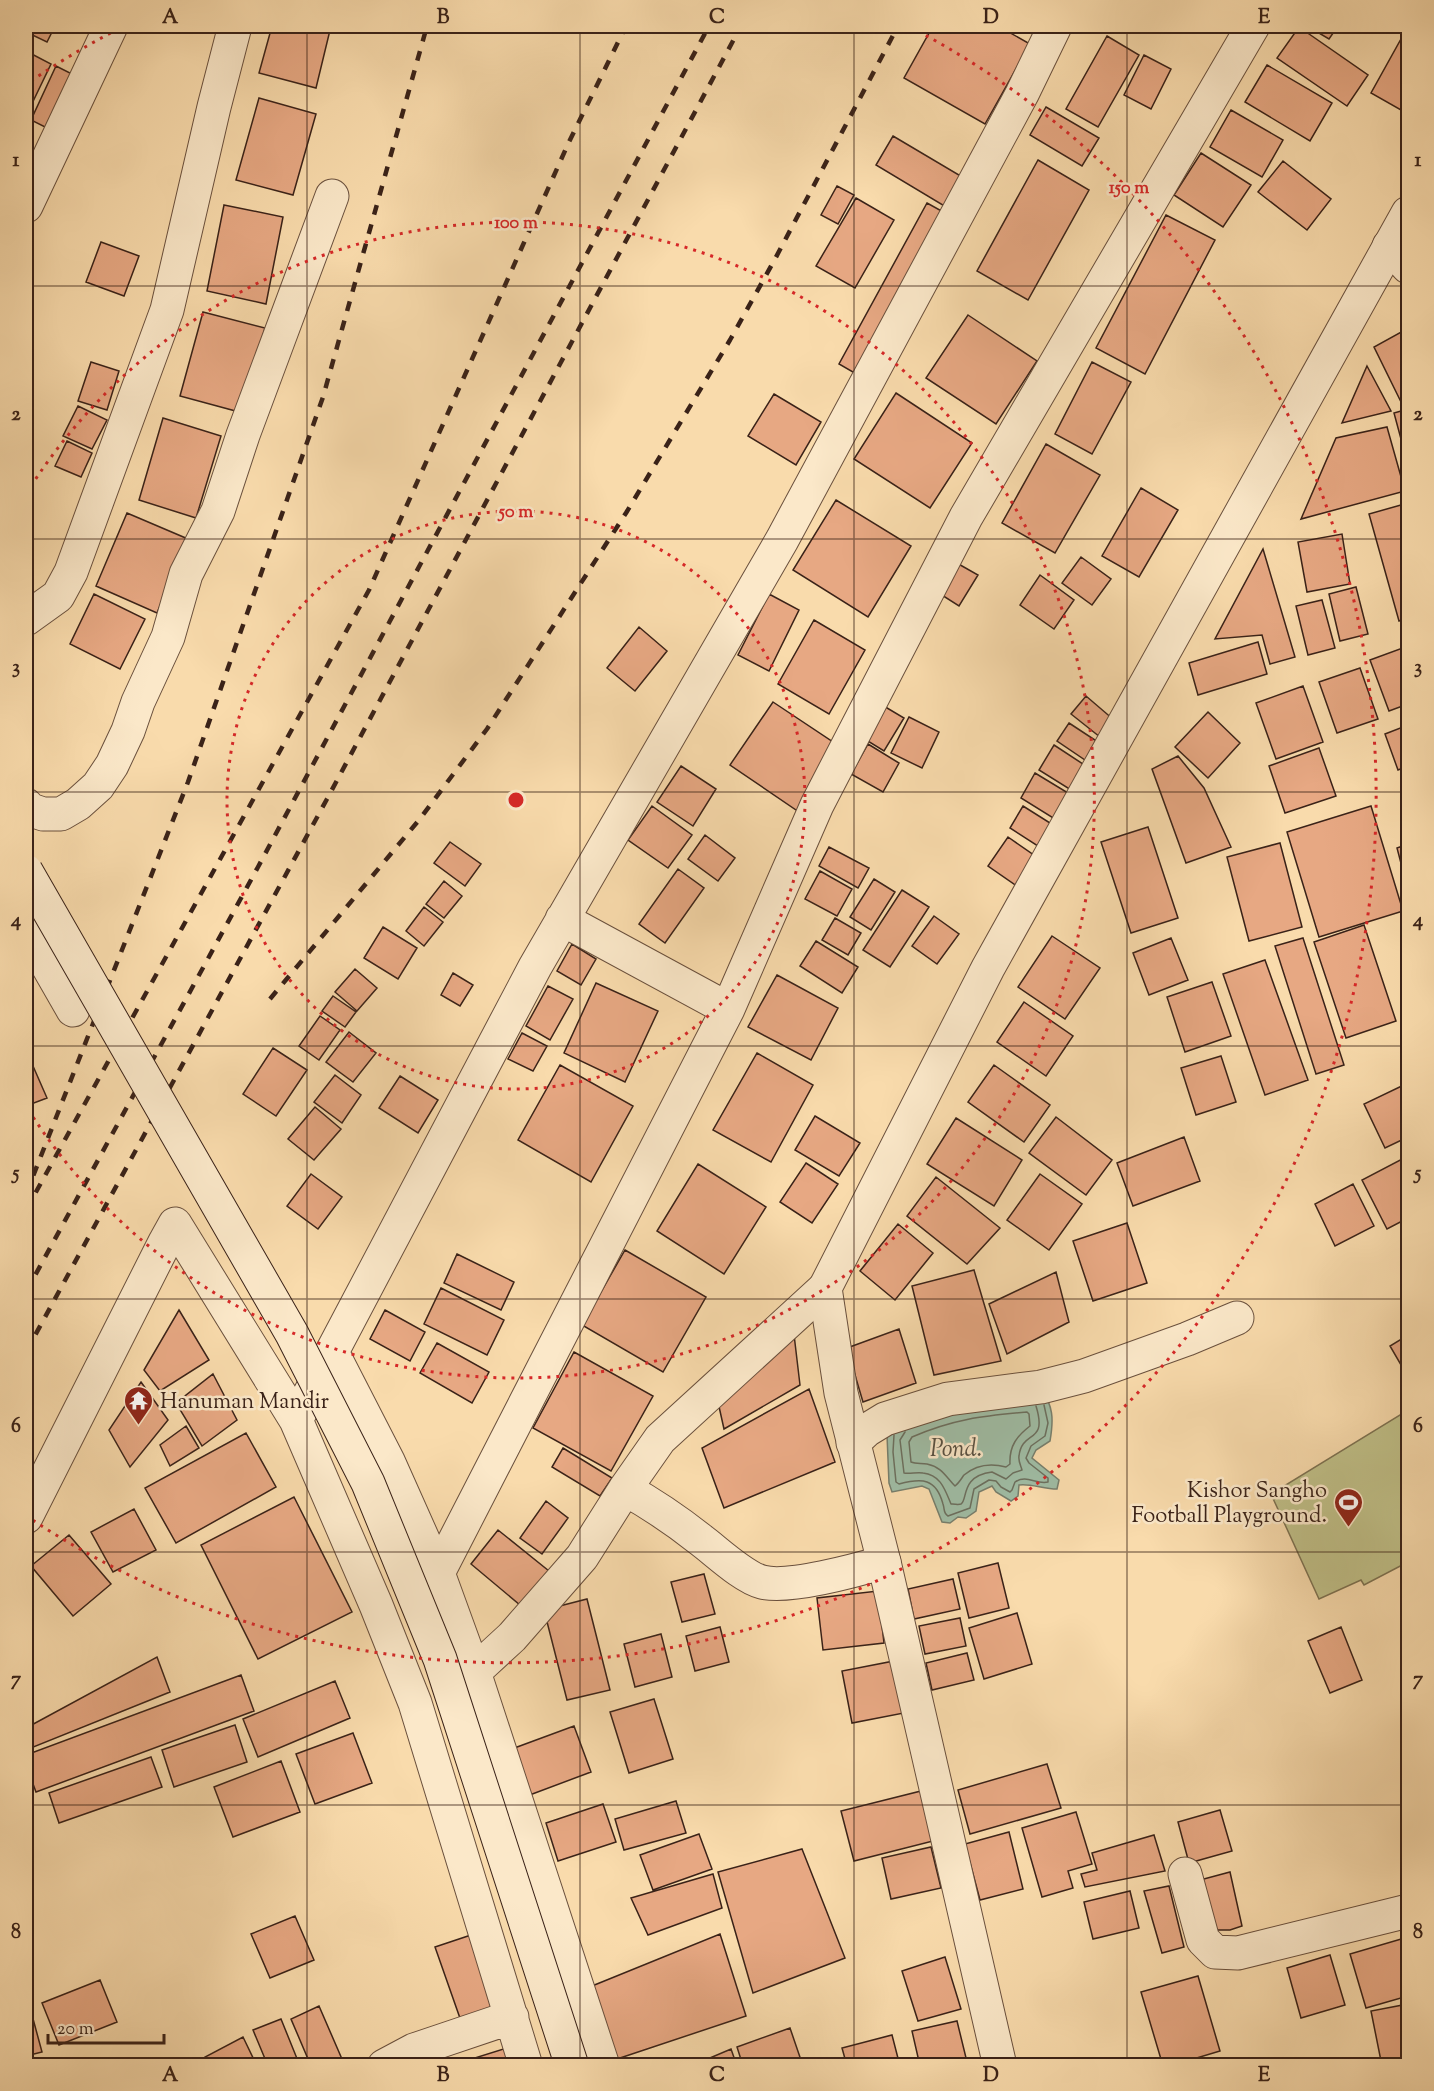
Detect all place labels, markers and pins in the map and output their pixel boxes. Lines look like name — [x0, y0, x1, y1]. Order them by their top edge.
centre of rings — [506, 790, 526, 810]
temple icon: Hanuman Mandir — [123, 1384, 155, 1426]
place label: Hanuman Mandir — [160, 1387, 329, 1419]
place label: Kishor Sangho Football Playground. — [1131, 1476, 1327, 1533]
sports icon: Kishor Sangho Football Playground. — [1332, 1486, 1364, 1528]

